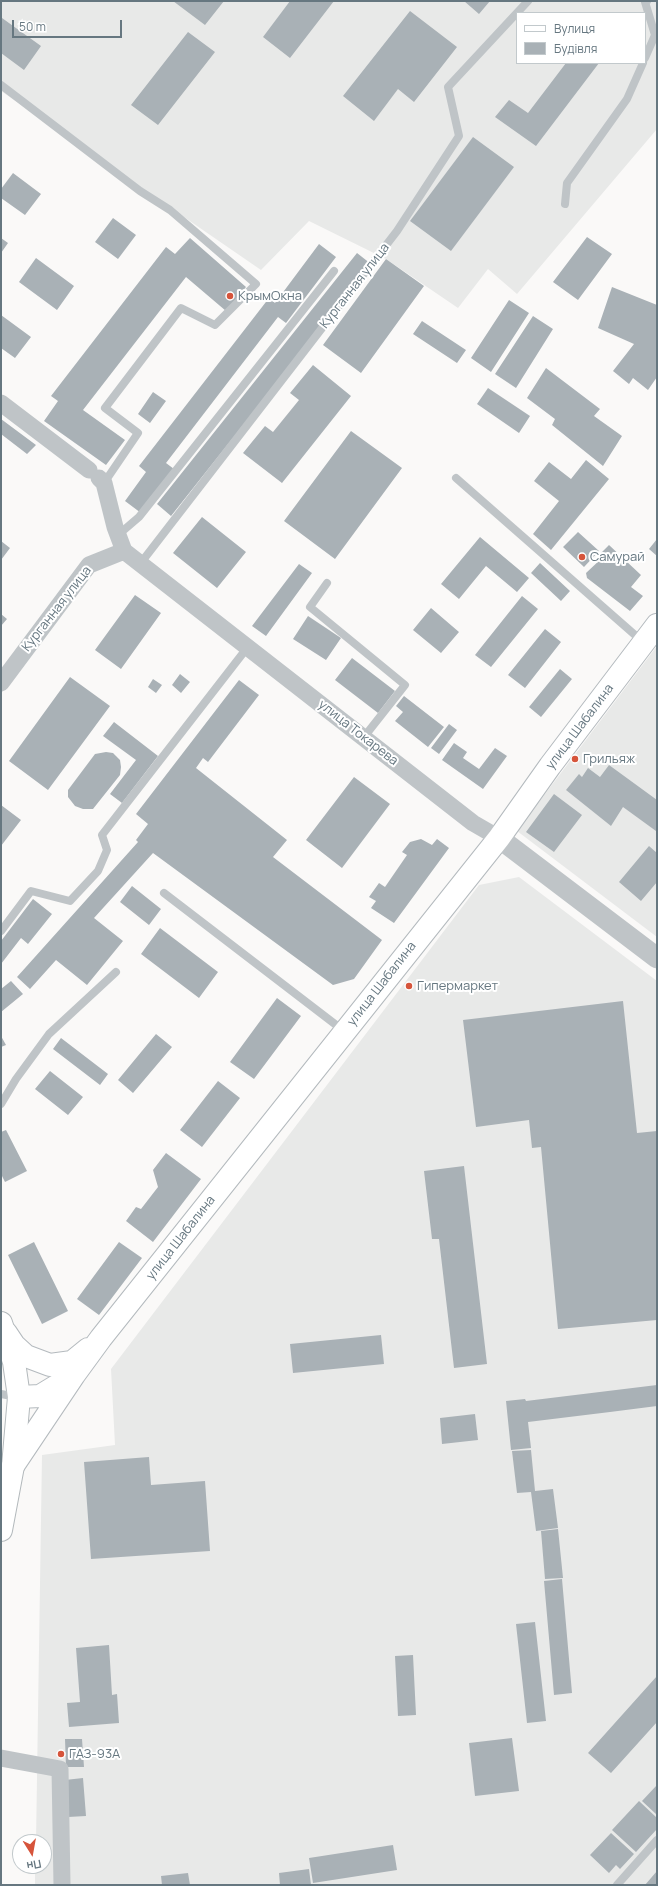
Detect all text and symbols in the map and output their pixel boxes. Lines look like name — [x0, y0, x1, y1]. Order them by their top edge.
scale bar — [14, 12, 124, 38]
legend — [516, 12, 646, 64]
text: 50 m — [19, 18, 46, 35]
text: Вулиця — [554, 20, 595, 37]
text: Будівля — [554, 40, 597, 57]
street label: Курганная улица — [317, 240, 393, 332]
place label: КрымОкна — [238, 288, 302, 304]
marker: КрымОкна — [225, 291, 235, 301]
place label: Самурай — [590, 549, 645, 565]
marker: Самурай — [577, 552, 587, 562]
street label: Курганная улица — [19, 563, 95, 655]
street label: улица Шабалина — [543, 681, 617, 773]
street label: улица Токарева — [315, 697, 401, 769]
place label: Грильяж — [583, 751, 635, 767]
marker: Грильяж — [570, 754, 580, 764]
street label: улица Шабалина — [344, 939, 420, 1029]
place label: Гипермаркет — [417, 978, 498, 994]
marker: Гипермаркет — [404, 981, 414, 991]
street label: улица Шабалина — [143, 1193, 219, 1283]
place label: ГАЗ-93А — [69, 1746, 120, 1762]
marker: ГАЗ-93А — [56, 1749, 66, 1759]
north arrow — [12, 1834, 52, 1874]
text: Пн — [25, 1857, 43, 1874]

